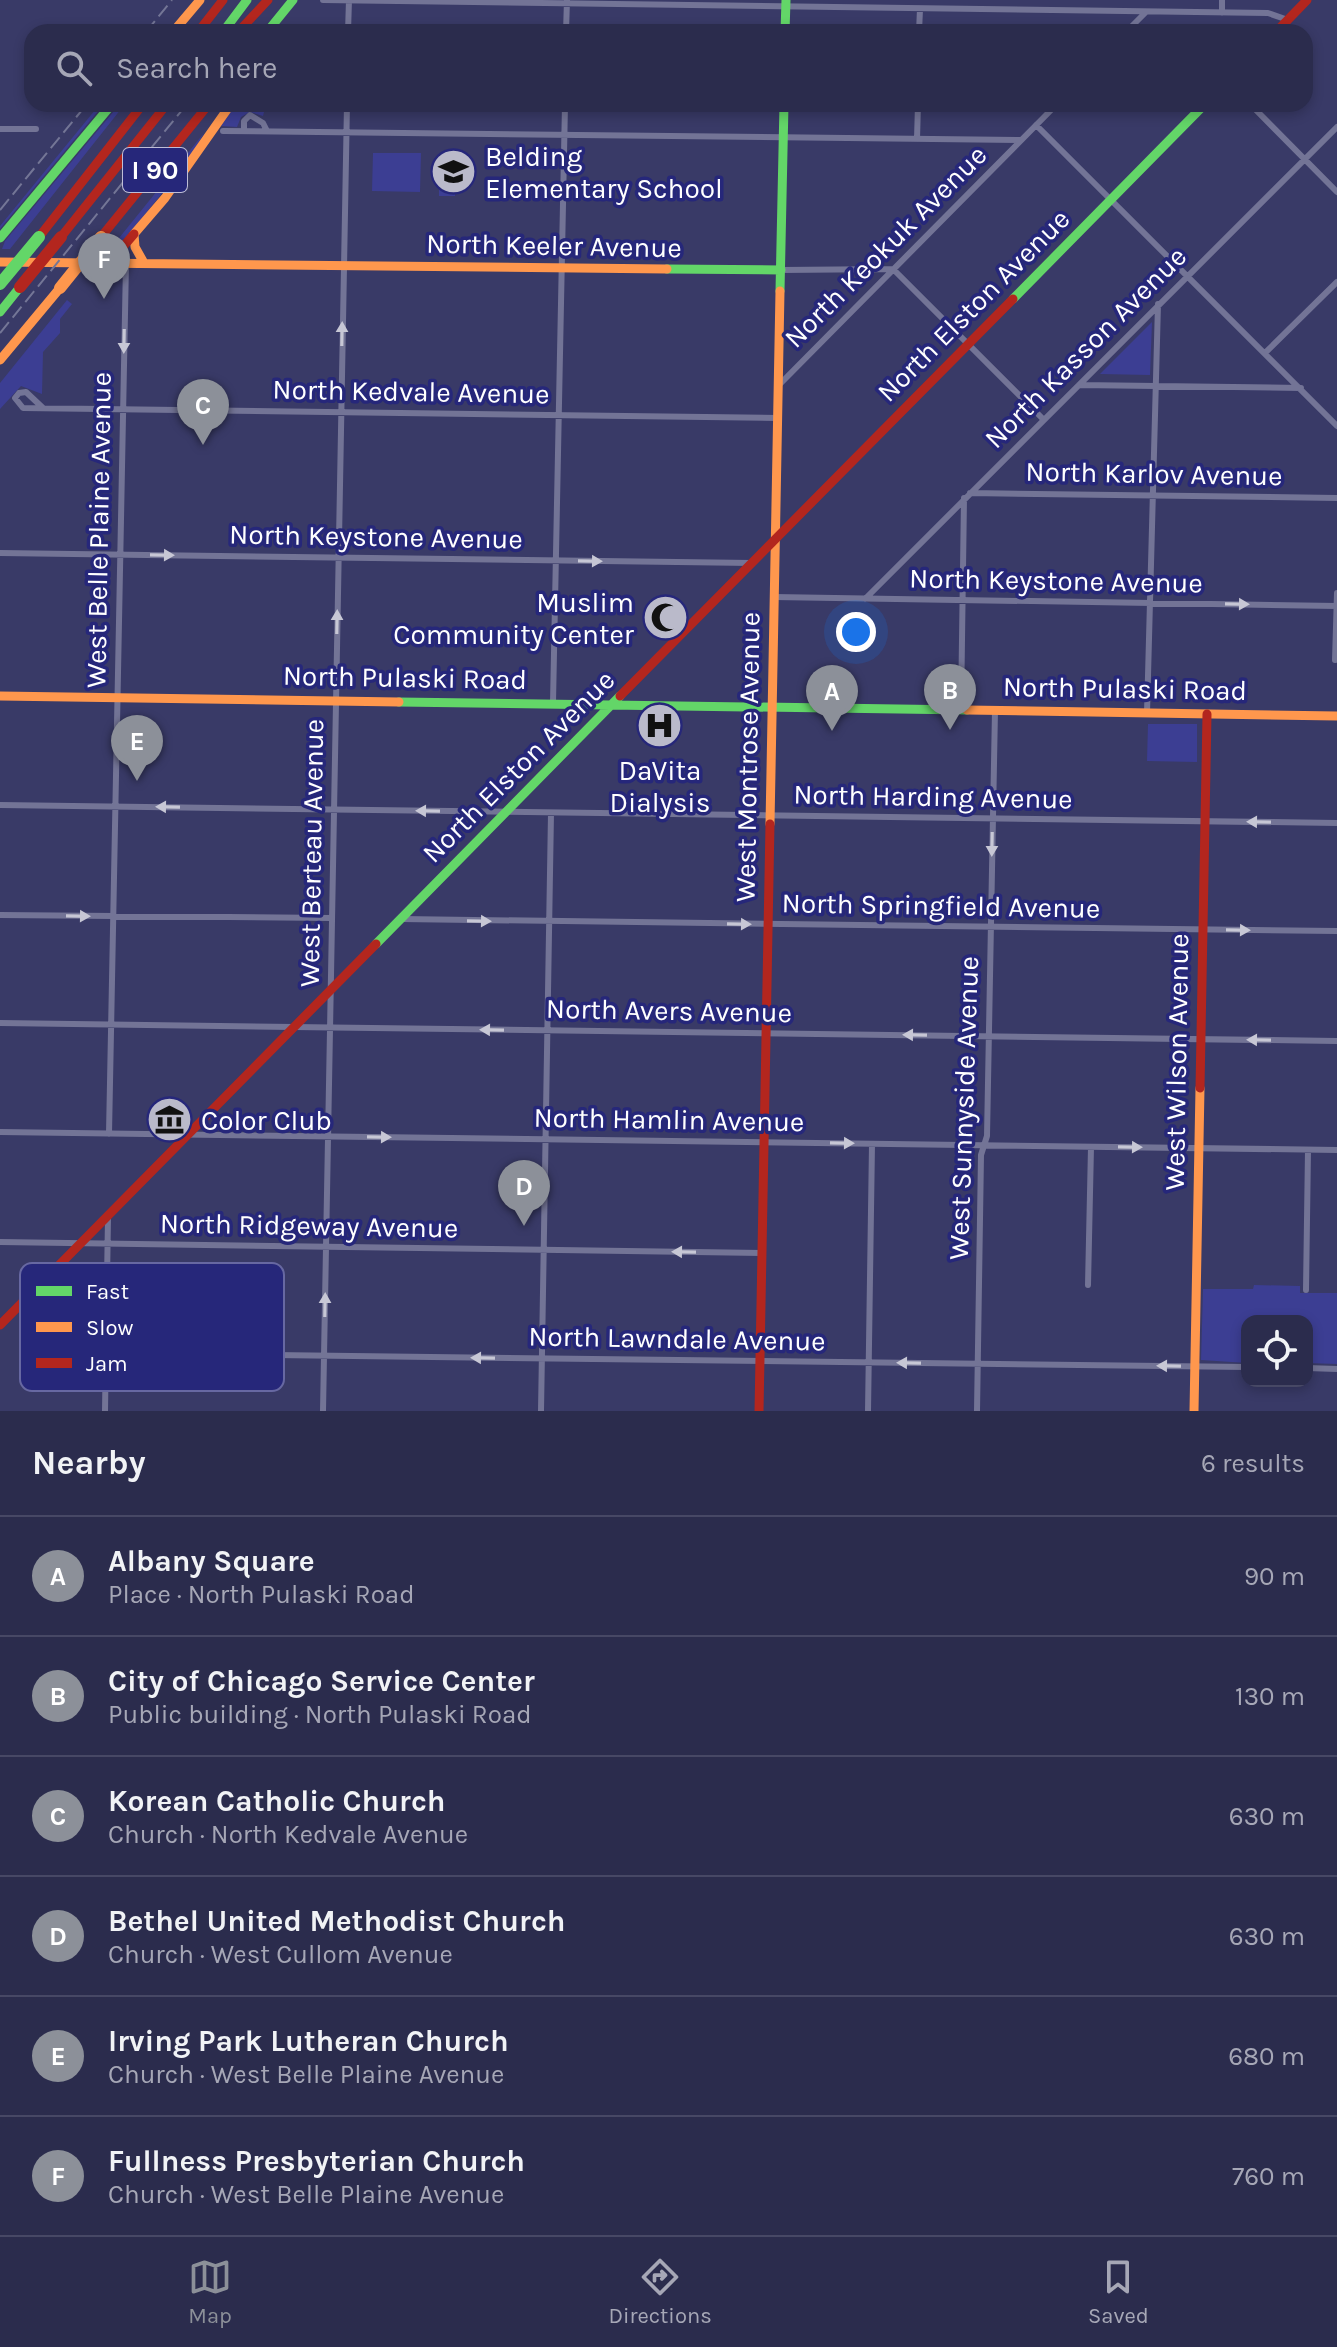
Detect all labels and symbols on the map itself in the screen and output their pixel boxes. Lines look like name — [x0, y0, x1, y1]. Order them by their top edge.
street label: North Keokuk Avenue — [777, 138, 993, 354]
place label: Belding Elementary School — [485, 140, 723, 205]
road number: I 90 — [123, 148, 187, 192]
school or university icon: Belding Elementary School — [430, 148, 478, 196]
street label: North Elston Avenue — [870, 202, 1076, 408]
street label: North Keeler Avenue — [426, 227, 682, 264]
pin: F — [78, 233, 130, 299]
street label: North Kasson Avenue — [978, 240, 1193, 455]
one-way arrow — [336, 321, 349, 346]
one-way arrow — [118, 329, 130, 354]
street label: West Belle Plaine Avenue — [79, 372, 118, 688]
street label: North Kedvale Avenue — [272, 373, 550, 410]
pin: C — [177, 379, 229, 445]
street label: North Karlov Avenue — [1025, 455, 1283, 492]
street label: North Keystone Avenue — [229, 517, 523, 556]
one-way arrow — [150, 549, 175, 562]
one-way arrow — [578, 555, 603, 567]
street label: North Keystone Avenue — [909, 561, 1203, 600]
place label: Muslim Community Center — [393, 586, 635, 651]
mosque icon: Muslim Community Center — [641, 594, 689, 642]
one-way arrow — [1225, 598, 1250, 611]
one-way arrow — [331, 609, 344, 634]
street label: West Montrose Avenue — [728, 612, 767, 902]
your location — [836, 612, 876, 652]
street label: North Pulaski Road — [283, 659, 527, 696]
street label: North Elston Avenue — [415, 663, 621, 869]
pin: B — [924, 664, 976, 730]
pin: A — [806, 665, 858, 731]
street label: North Pulaski Road — [1003, 670, 1247, 707]
hospital icon: DaVita Dialysis — [636, 701, 684, 749]
pin: E — [111, 715, 163, 781]
street label: West Berteau Avenue — [293, 719, 330, 987]
place label: DaVita Dialysis — [610, 754, 710, 819]
street label: North Harding Avenue — [793, 778, 1073, 815]
one-way arrow — [155, 801, 180, 814]
one-way arrow — [415, 804, 440, 817]
one-way arrow — [1246, 816, 1271, 828]
one-way arrow — [986, 832, 998, 857]
street label: North Springfield Avenue — [781, 886, 1101, 925]
one-way arrow — [66, 909, 91, 922]
one-way arrow — [467, 914, 492, 927]
one-way arrow — [727, 918, 752, 930]
one-way arrow — [1226, 924, 1251, 936]
street label: West Wilson Avenue — [1158, 933, 1195, 1191]
street label: West Sunnyside Avenue — [942, 956, 985, 1260]
street label: North Avers Avenue — [546, 992, 792, 1029]
one-way arrow — [479, 1024, 504, 1036]
one-way arrow — [902, 1029, 927, 1042]
one-way arrow — [1246, 1034, 1271, 1046]
museum icon: Color Club — [146, 1096, 194, 1144]
street label: North Hamlin Avenue — [533, 1101, 805, 1138]
place label: Color Club — [201, 1104, 332, 1137]
one-way arrow — [367, 1131, 392, 1144]
one-way arrow — [830, 1137, 855, 1150]
one-way arrow — [1118, 1141, 1143, 1154]
pin: D — [498, 1160, 550, 1226]
street label: North Ridgeway Avenue — [159, 1206, 458, 1245]
one-way arrow — [671, 1246, 696, 1258]
legend — [20, 1263, 284, 1391]
text: Fast — [86, 1279, 129, 1305]
one-way arrow — [319, 1292, 331, 1317]
text: Slow — [86, 1315, 133, 1341]
street label: North Lawndale Avenue — [528, 1319, 826, 1358]
text: Jam — [86, 1351, 128, 1377]
one-way arrow — [470, 1351, 495, 1364]
one-way arrow — [896, 1357, 921, 1369]
one-way arrow — [1156, 1360, 1181, 1373]

